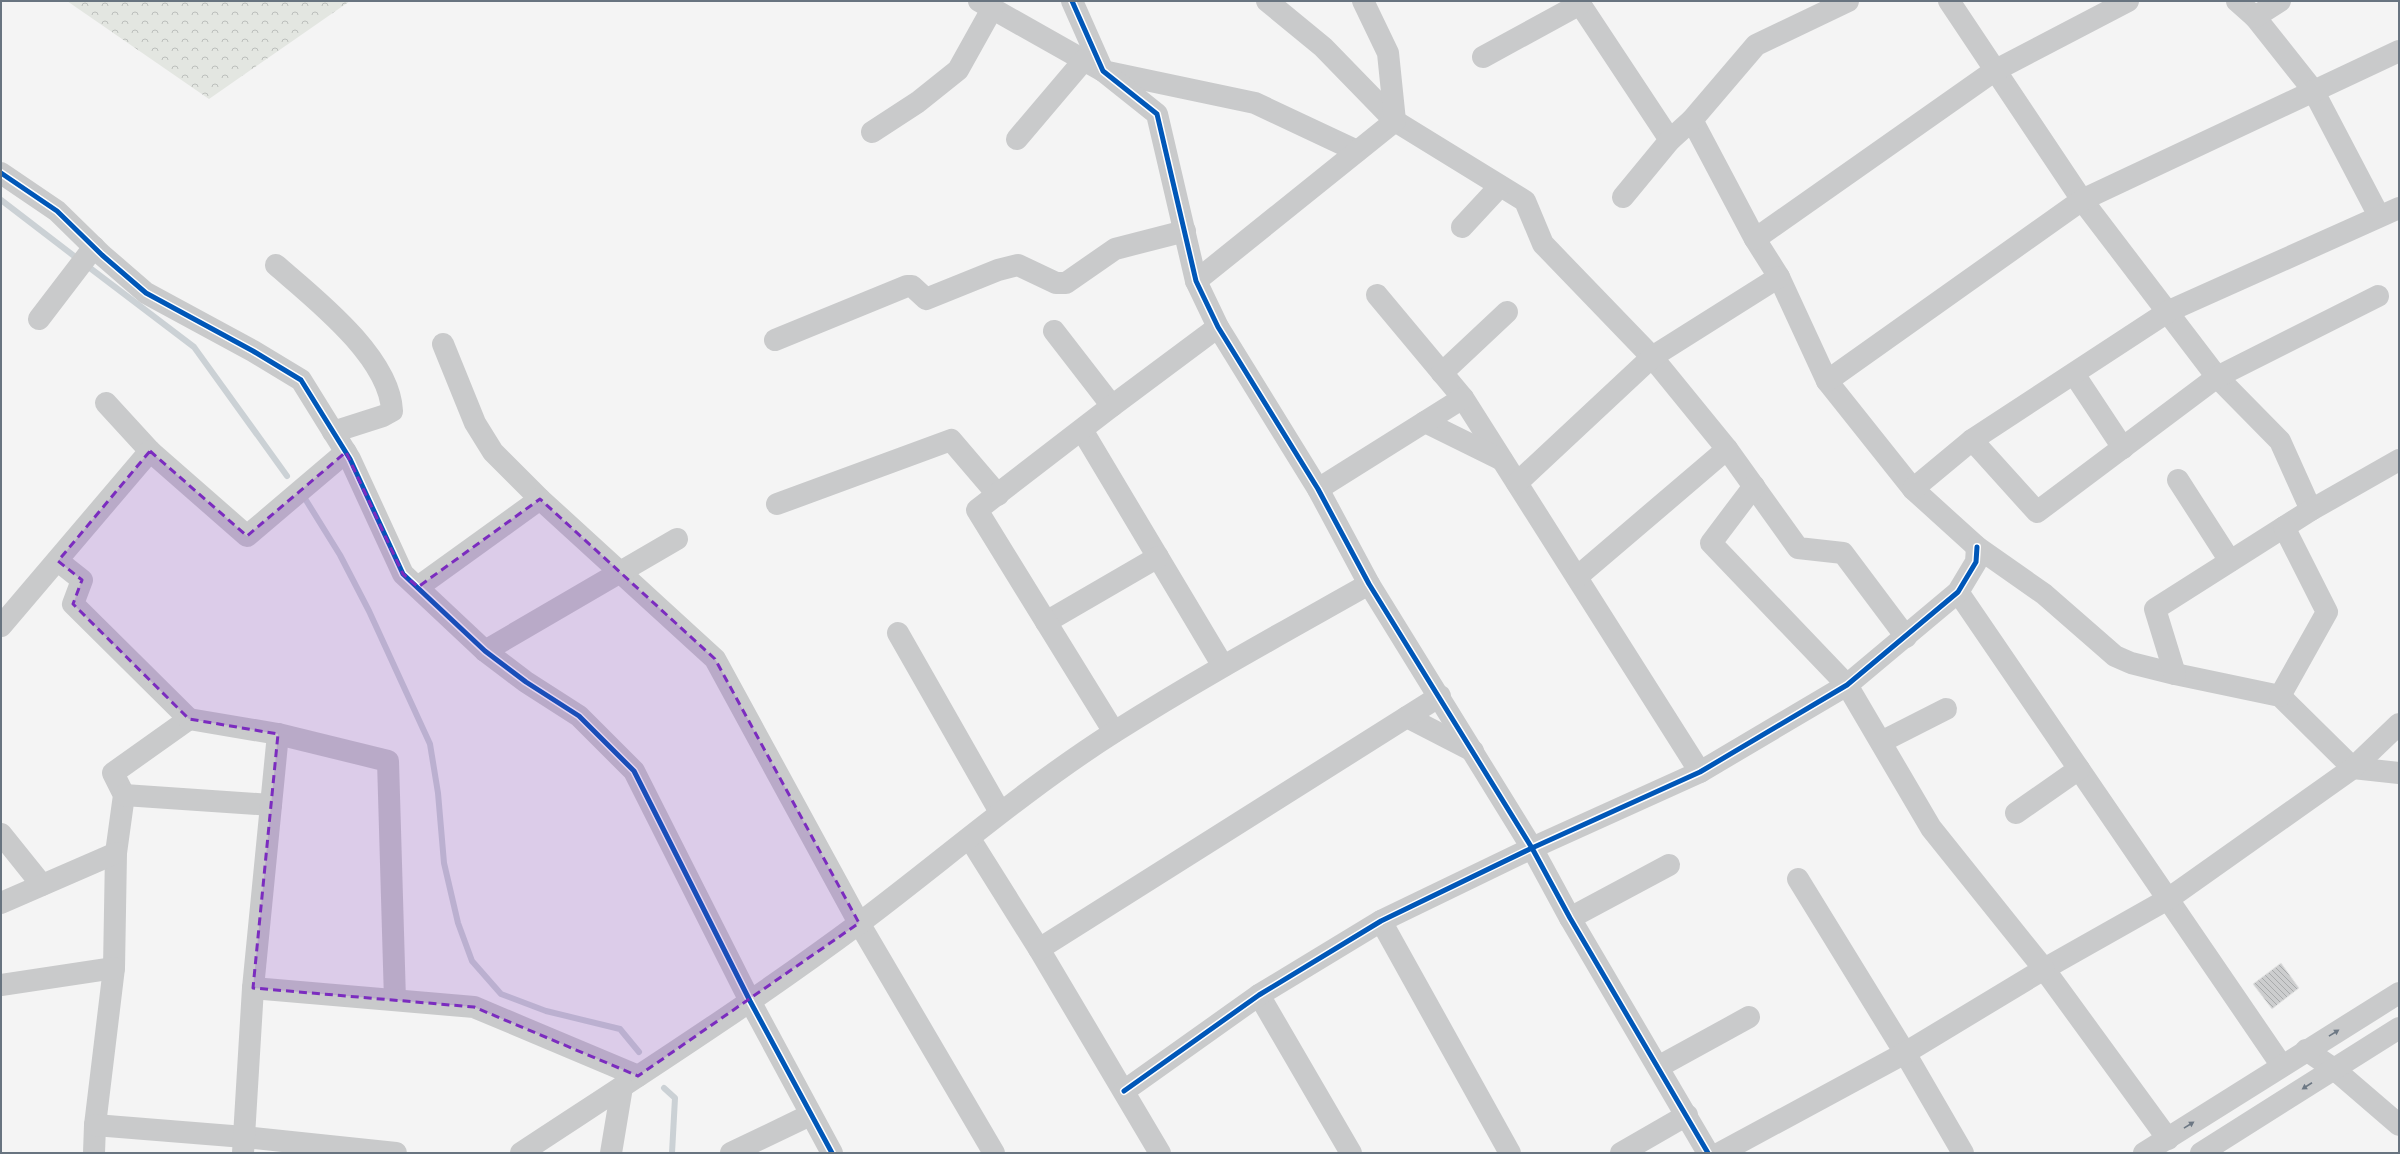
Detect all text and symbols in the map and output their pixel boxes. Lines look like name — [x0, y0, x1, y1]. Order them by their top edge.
one-way arrow — [2329, 1029, 2339, 1037]
one-way arrow — [2302, 1082, 2312, 1090]
one-way arrow — [2184, 1121, 2194, 1129]

